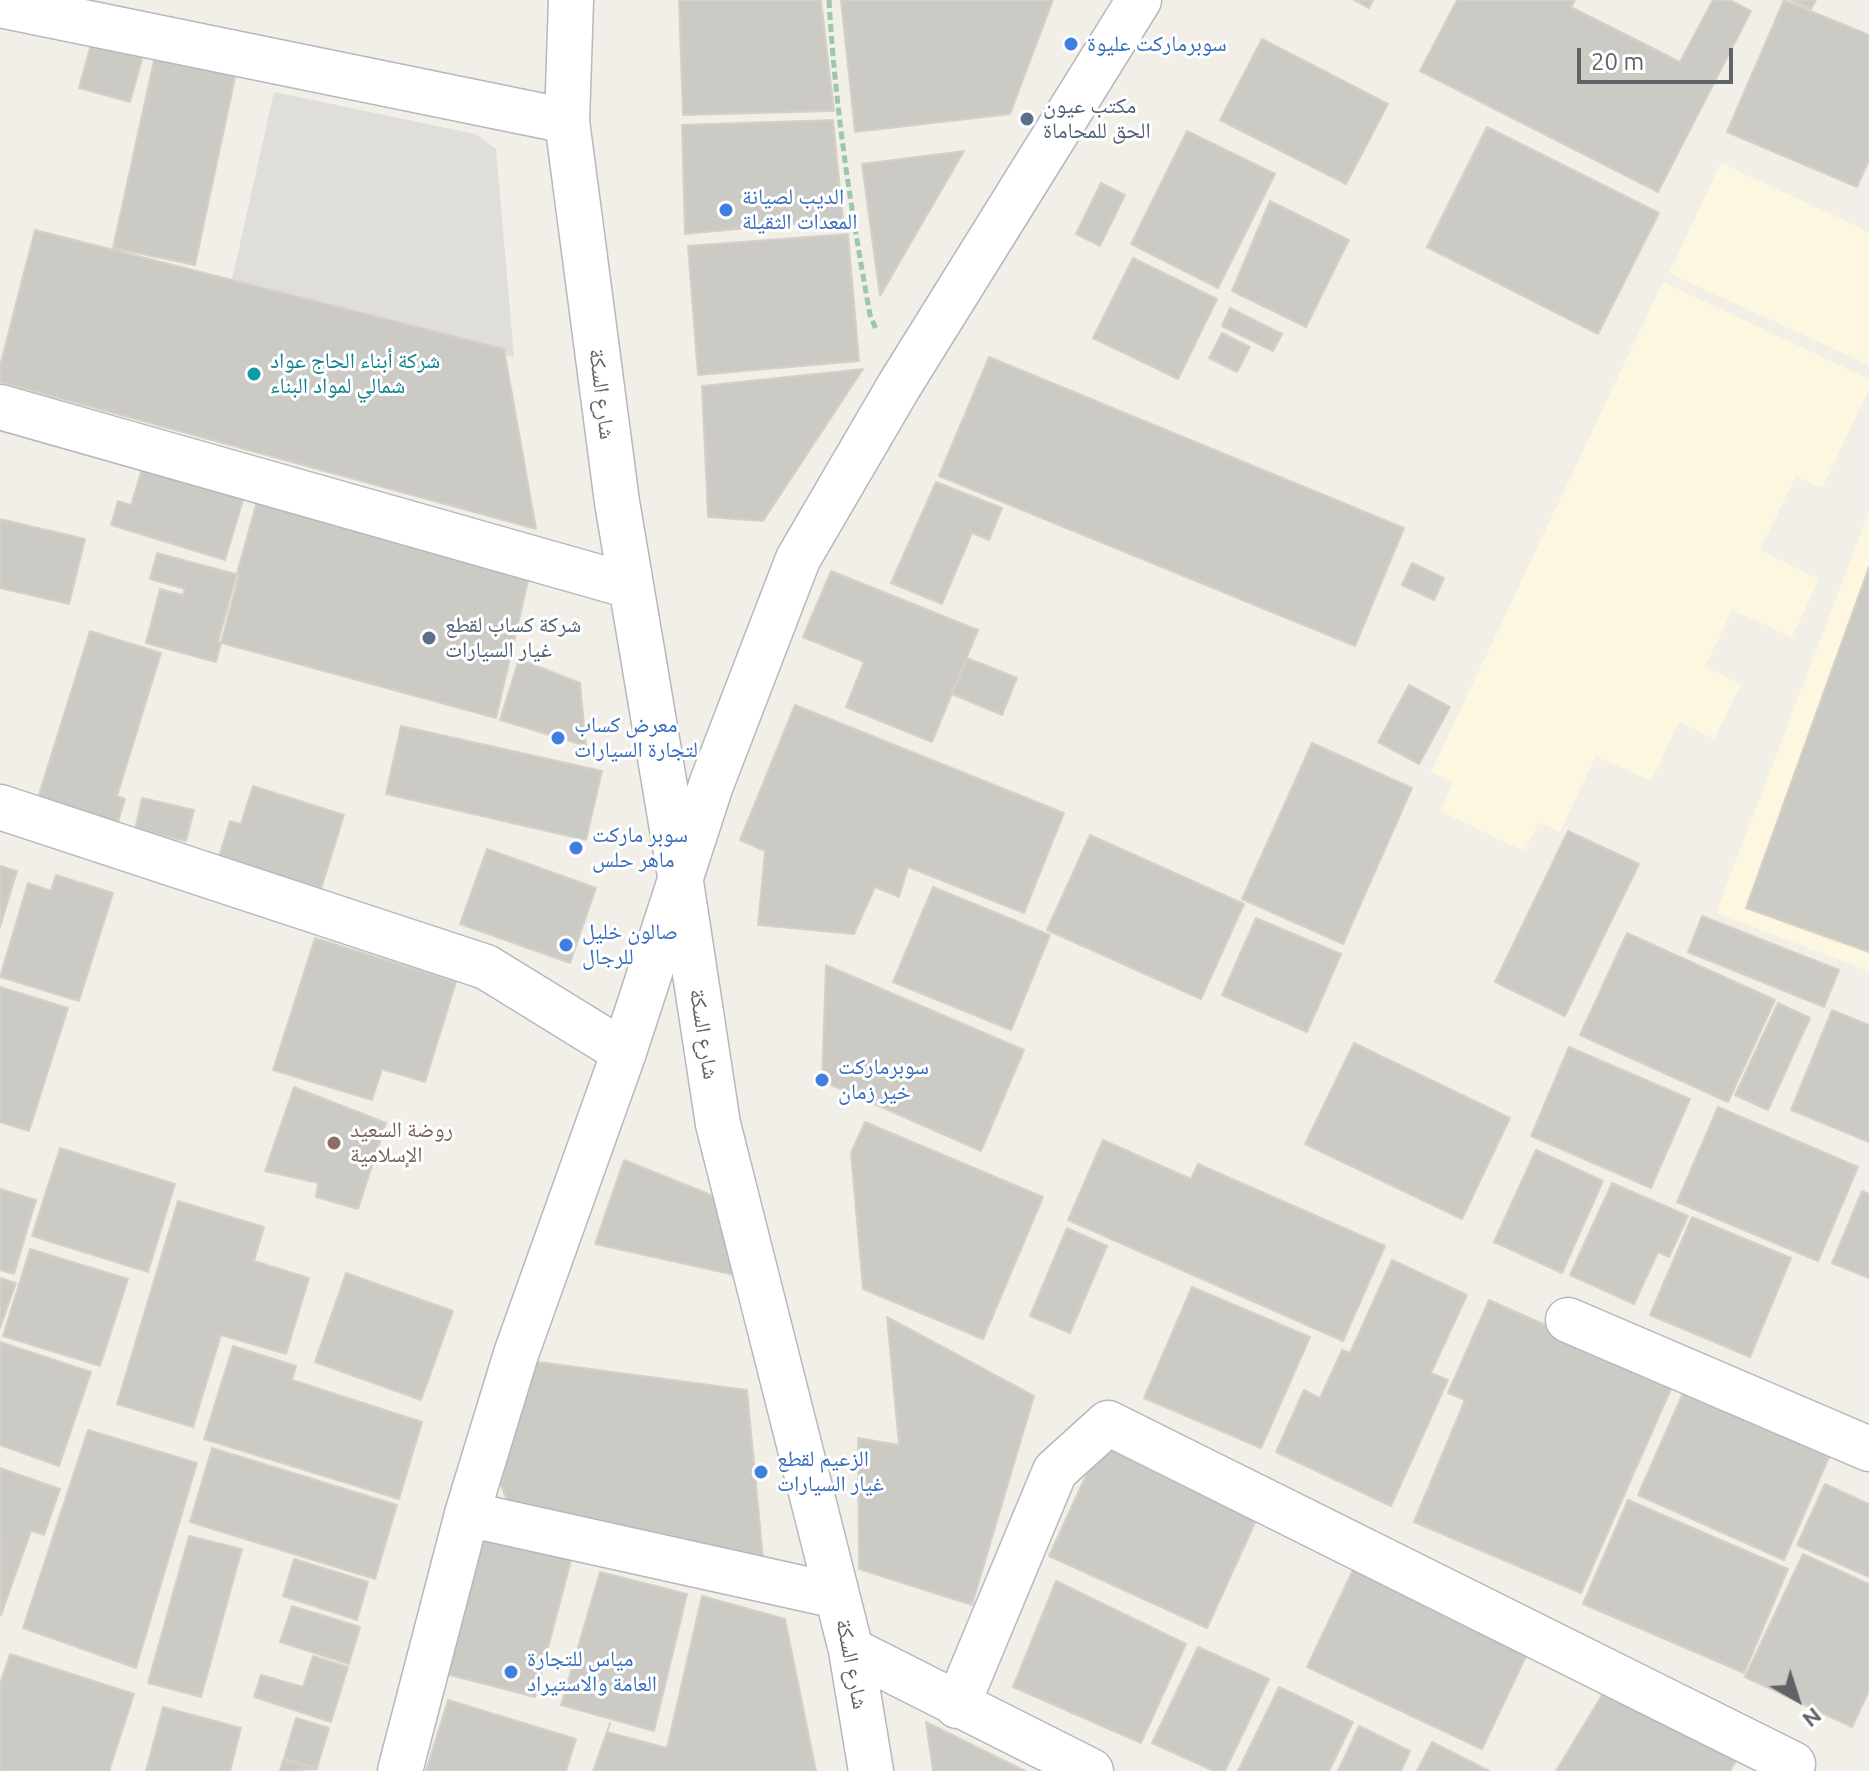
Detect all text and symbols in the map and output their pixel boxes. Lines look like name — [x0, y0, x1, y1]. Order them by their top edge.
place label: سوبرماركت عليوة — [1087, 31, 1227, 57]
scale bar — [1581, 32, 1737, 82]
marker: سوبرماركت عليوة — [1062, 35, 1080, 53]
text: 20 m — [1591, 48, 1644, 75]
place label: مكتب عيون الحق للمحاماة — [1043, 93, 1151, 144]
marker: مكتب عيون الحق للمحاماة — [1018, 110, 1036, 128]
place label: الديب لصيانة المعدات الثقيلة — [742, 184, 857, 236]
marker: الديب لصيانة المعدات الثقيلة — [717, 201, 735, 219]
street label: شارع السكة — [583, 347, 621, 441]
place label: شركة أبناء الحاج عواد شمالي لمواد البناء — [270, 348, 440, 400]
marker: شركة أبناء الحاج عواد شمالي لمواد البناء — [245, 365, 263, 383]
place label: شركة كساب لقطع غيار السيارات — [445, 612, 581, 664]
marker: شركة كساب لقطع غيار السيارات — [420, 629, 438, 647]
place label: معرض كساب لتجارة السيارات — [574, 712, 698, 764]
marker: معرض كساب لتجارة السيارات — [549, 729, 567, 747]
place label: سوبر ماركت ماهر حلس — [592, 822, 688, 874]
marker: سوبر ماركت ماهر حلس — [567, 839, 585, 857]
place label: صالون خليل للرجال — [582, 919, 678, 970]
marker: صالون خليل للرجال — [557, 936, 575, 954]
street label: شارع السكة — [684, 987, 724, 1081]
place label: سوبرماركت خير زمان — [838, 1054, 929, 1106]
marker: سوبرماركت خير زمان — [813, 1071, 831, 1089]
place label: روضة السعيد الإسلامية — [350, 1117, 453, 1168]
marker: روضة السعيد الإسلامية — [325, 1134, 343, 1152]
place label: الزعيم لقطع غيار السيارات — [777, 1446, 884, 1498]
marker: الزعيم لقطع غيار السيارات — [752, 1463, 770, 1481]
street label: شارع السكة — [830, 1617, 874, 1711]
place label: مياس للتجارة العامة والاستيراد — [527, 1646, 657, 1698]
north arrow — [1757, 1659, 1837, 1739]
marker: مياس للتجارة العامة والاستيراد — [502, 1663, 520, 1681]
text: N — [1798, 1703, 1827, 1733]

